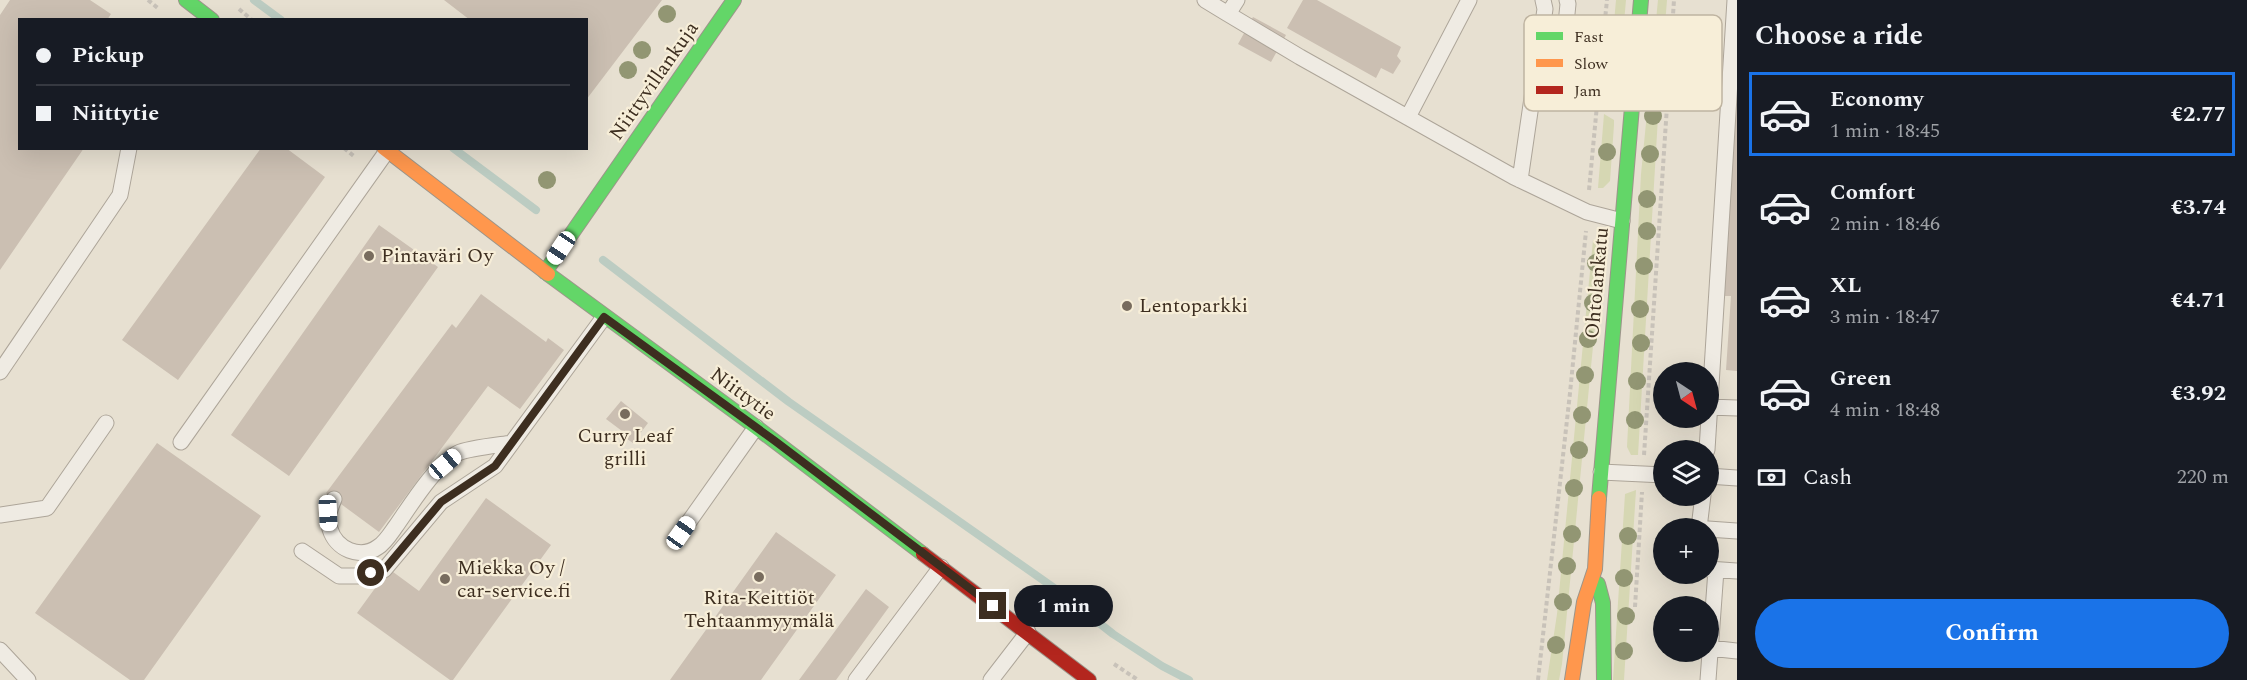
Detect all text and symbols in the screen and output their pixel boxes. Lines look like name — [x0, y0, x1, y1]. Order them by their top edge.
street label: Niittyvillankuja — [602, 15, 706, 147]
legend — [1524, 15, 1722, 111]
text: Choose a ride — [1755, 15, 1923, 57]
text: Fast — [1574, 25, 1604, 49]
text: Pickup — [72, 39, 144, 72]
text: Slow — [1574, 52, 1609, 76]
text: Jam — [1574, 79, 1602, 103]
text: Economy — [1830, 83, 1923, 116]
icon: car — [1758, 87, 1812, 141]
text: Niittytie — [72, 97, 159, 130]
text: €2.77 — [2171, 98, 2226, 131]
text: 1 min · 18:45 — [1830, 116, 1940, 146]
text: Comfort — [1830, 176, 1915, 209]
icon: car — [1758, 180, 1812, 234]
text: €3.74 — [2171, 191, 2226, 224]
text: 2 min · 18:46 — [1830, 209, 1940, 239]
street label: Ohtolankatu — [1577, 226, 1617, 340]
car — [543, 228, 579, 268]
place label: Pintaväri Oy — [381, 241, 495, 271]
marker: Pintaväri Oy — [362, 249, 376, 263]
text: XL — [1830, 269, 1861, 302]
icon: car — [1758, 273, 1812, 327]
text: €4.71 — [2171, 284, 2226, 317]
place label: Lentoparkki — [1139, 291, 1248, 321]
marker: Lentoparkki — [1120, 299, 1134, 313]
text: 3 min · 18:47 — [1830, 302, 1940, 332]
street label: Niittytie — [704, 360, 782, 428]
north arrow — [1653, 362, 1719, 428]
map controls — [1653, 362, 1719, 662]
text: Green — [1830, 362, 1892, 395]
icon: car — [1758, 366, 1812, 420]
text: €3.92 — [2171, 377, 2226, 410]
text: 4 min · 18:48 — [1830, 395, 1940, 425]
marker: Curry Leaf grilli — [618, 407, 632, 421]
place label: Curry Leaf grilli — [577, 421, 675, 474]
button: layers — [1653, 440, 1719, 506]
car — [425, 446, 465, 482]
icon: cash — [1755, 461, 1788, 494]
text: Cash — [1803, 461, 1852, 494]
text: 220 m — [2177, 462, 2229, 492]
car — [318, 495, 338, 531]
car — [663, 513, 699, 553]
button: + — [1653, 518, 1719, 584]
place label: Miekka Oy / car-service.fi — [457, 553, 571, 606]
route start — [357, 559, 384, 586]
marker: Rita-Keittiöt Tehtaanmyymälä — [752, 570, 766, 584]
marker: Miekka Oy / car-service.fi — [438, 572, 452, 586]
place label: Rita-Keittiöt Tehtaanmyymälä — [684, 583, 835, 636]
callout: 1 min — [1014, 585, 1113, 627]
text: 1 min — [1037, 591, 1090, 621]
route end — [979, 592, 1006, 619]
button: − — [1653, 596, 1719, 662]
button: Confirm — [1755, 599, 2229, 668]

